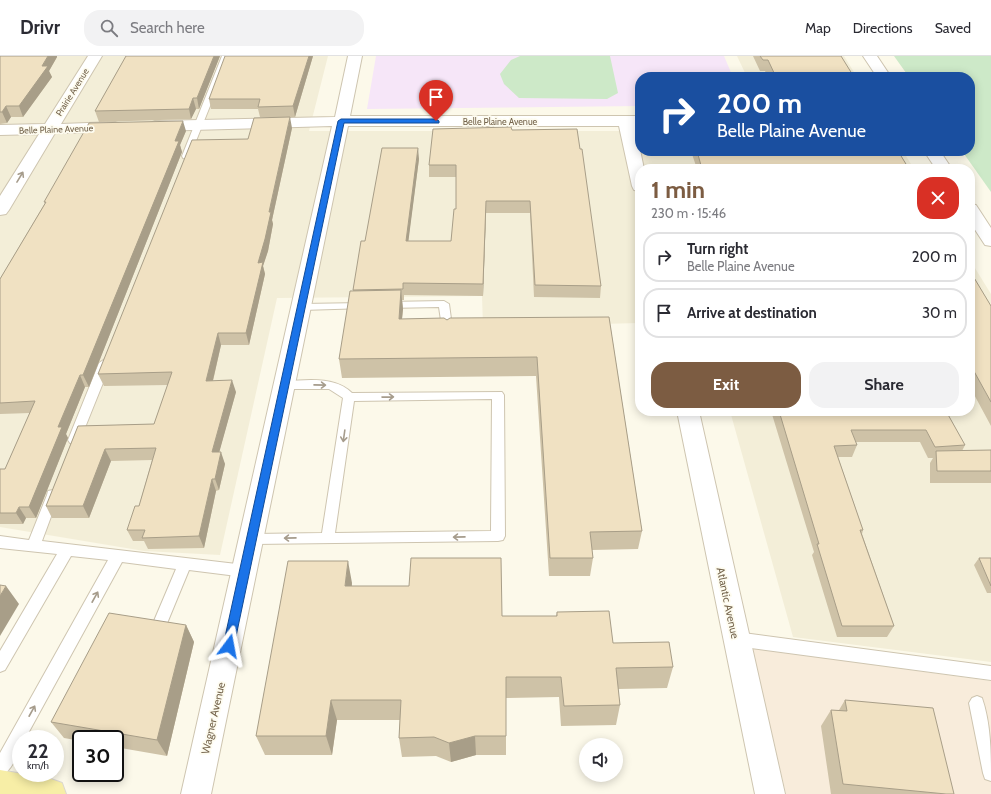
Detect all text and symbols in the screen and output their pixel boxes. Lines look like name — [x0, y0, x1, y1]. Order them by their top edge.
search box — [84, 10, 364, 46]
text: Drivr — [20, 16, 60, 39]
icon: search — [98, 17, 120, 39]
text: Search here — [130, 19, 205, 37]
text: Map — [805, 19, 831, 37]
text: Directions — [853, 19, 913, 37]
text: Saved — [935, 19, 971, 37]
street label: Prairie Avenue — [53, 66, 91, 118]
pin — [419, 80, 453, 121]
icon: arrive — [425, 86, 447, 108]
text: 200 m — [717, 86, 802, 120]
icon: right — [651, 88, 703, 140]
street label: Belle Plaine Avenue — [463, 116, 538, 127]
text: Belle Plaine Avenue — [717, 120, 866, 142]
street label: Belle Plaine Avenue — [19, 122, 94, 136]
one-way arrow — [16, 171, 25, 182]
text: 1 min — [651, 175, 705, 204]
button: close — [917, 177, 959, 219]
text: 230 m · 15:46 — [651, 205, 726, 221]
text: Turn right — [687, 240, 748, 258]
icon: right — [653, 246, 675, 268]
text: 200 m — [912, 248, 957, 266]
text: Belle Plaine Avenue — [687, 258, 795, 274]
icon: arrive — [653, 302, 675, 324]
text: Arrive at destination — [687, 304, 817, 322]
text: 30 m — [922, 304, 957, 322]
button: Exit — [651, 362, 801, 408]
button: Share — [809, 362, 959, 408]
one-way arrow — [313, 381, 326, 388]
one-way arrow — [381, 393, 394, 400]
one-way arrow — [340, 429, 348, 442]
one-way arrow — [453, 533, 466, 541]
one-way arrow — [284, 534, 297, 542]
street label: Atlantic Avenue — [714, 566, 742, 640]
one-way arrow — [92, 591, 100, 603]
position arrow — [208, 625, 250, 667]
street label: Wagner Avenue — [198, 680, 228, 755]
one-way arrow — [29, 705, 37, 717]
speed limit sign: 30 — [72, 730, 124, 782]
map controls — [579, 738, 623, 782]
button: sound — [579, 738, 623, 782]
text: 22 — [27, 739, 49, 763]
text: km/h — [27, 759, 49, 772]

